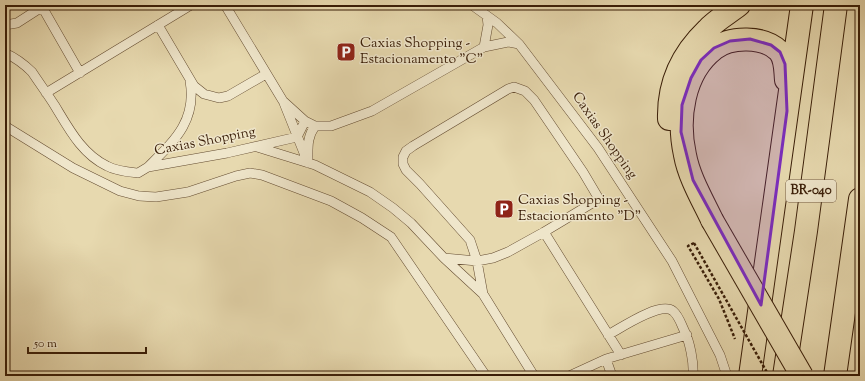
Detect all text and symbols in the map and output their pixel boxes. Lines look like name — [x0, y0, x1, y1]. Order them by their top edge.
place label: Caxias Shopping - Estacionamento "C" — [360, 34, 483, 70]
parking icon: Caxias Shopping - Estacionamento "C" — [335, 41, 357, 63]
street label: Caxias Shopping — [566, 88, 642, 184]
street label: Caxias Shopping — [153, 122, 257, 162]
road number: BR-040 — [786, 180, 836, 202]
place label: Caxias Shopping - Estacionamento "D" — [518, 191, 641, 227]
parking icon: Caxias Shopping - Estacionamento "D" — [493, 198, 515, 220]
scale bar — [28, 329, 146, 355]
text: 50 m — [33, 335, 57, 353]

